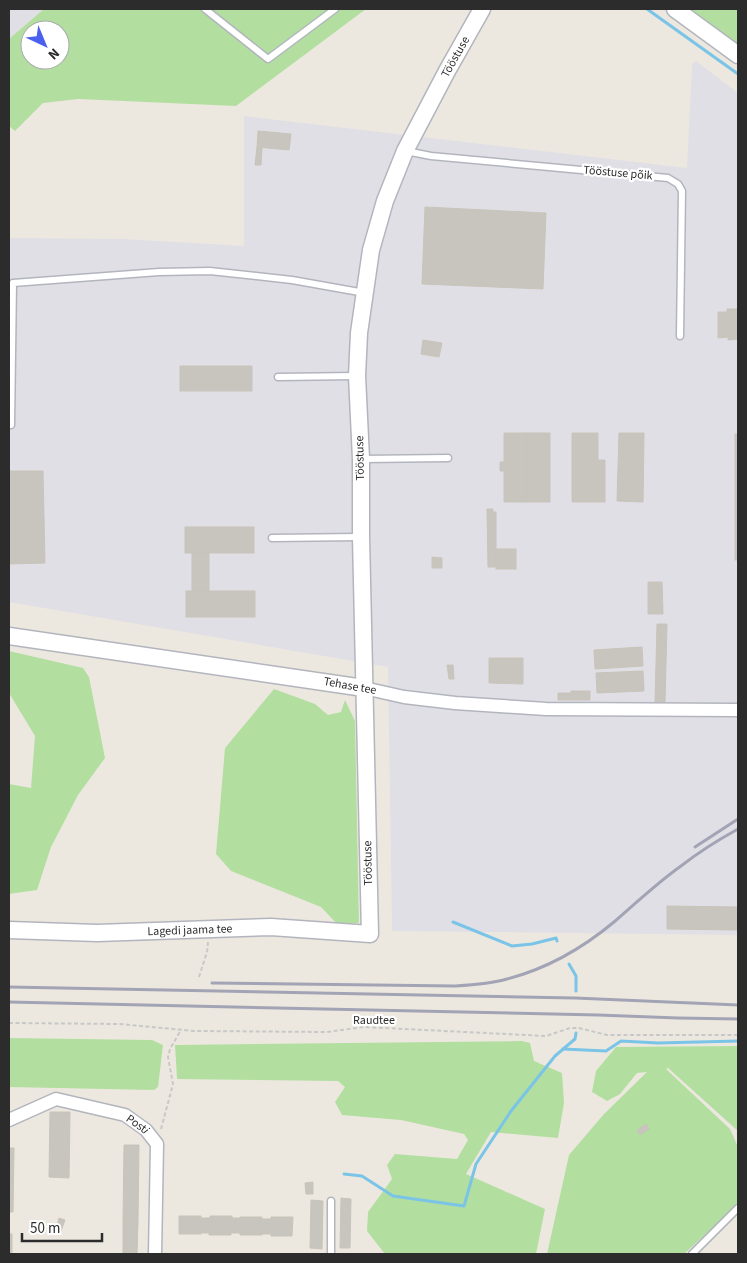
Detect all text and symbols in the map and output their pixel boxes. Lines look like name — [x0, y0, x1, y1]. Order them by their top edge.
north arrow — [20, 20, 70, 70]
street label: Tööstuse — [437, 33, 474, 80]
text: N — [43, 43, 64, 64]
street label: Tööstuse põik — [583, 162, 653, 184]
street label: Tööstuse — [351, 435, 369, 481]
street label: Tehase tee — [322, 673, 378, 699]
street label: Tööstuse — [359, 840, 377, 886]
street label: Lagedi jaama tee — [147, 920, 233, 940]
street label: Raudtee — [353, 1012, 395, 1029]
street label: Posti — [123, 1110, 154, 1137]
scale bar — [22, 1210, 102, 1242]
text: 50 m — [30, 1218, 60, 1239]

